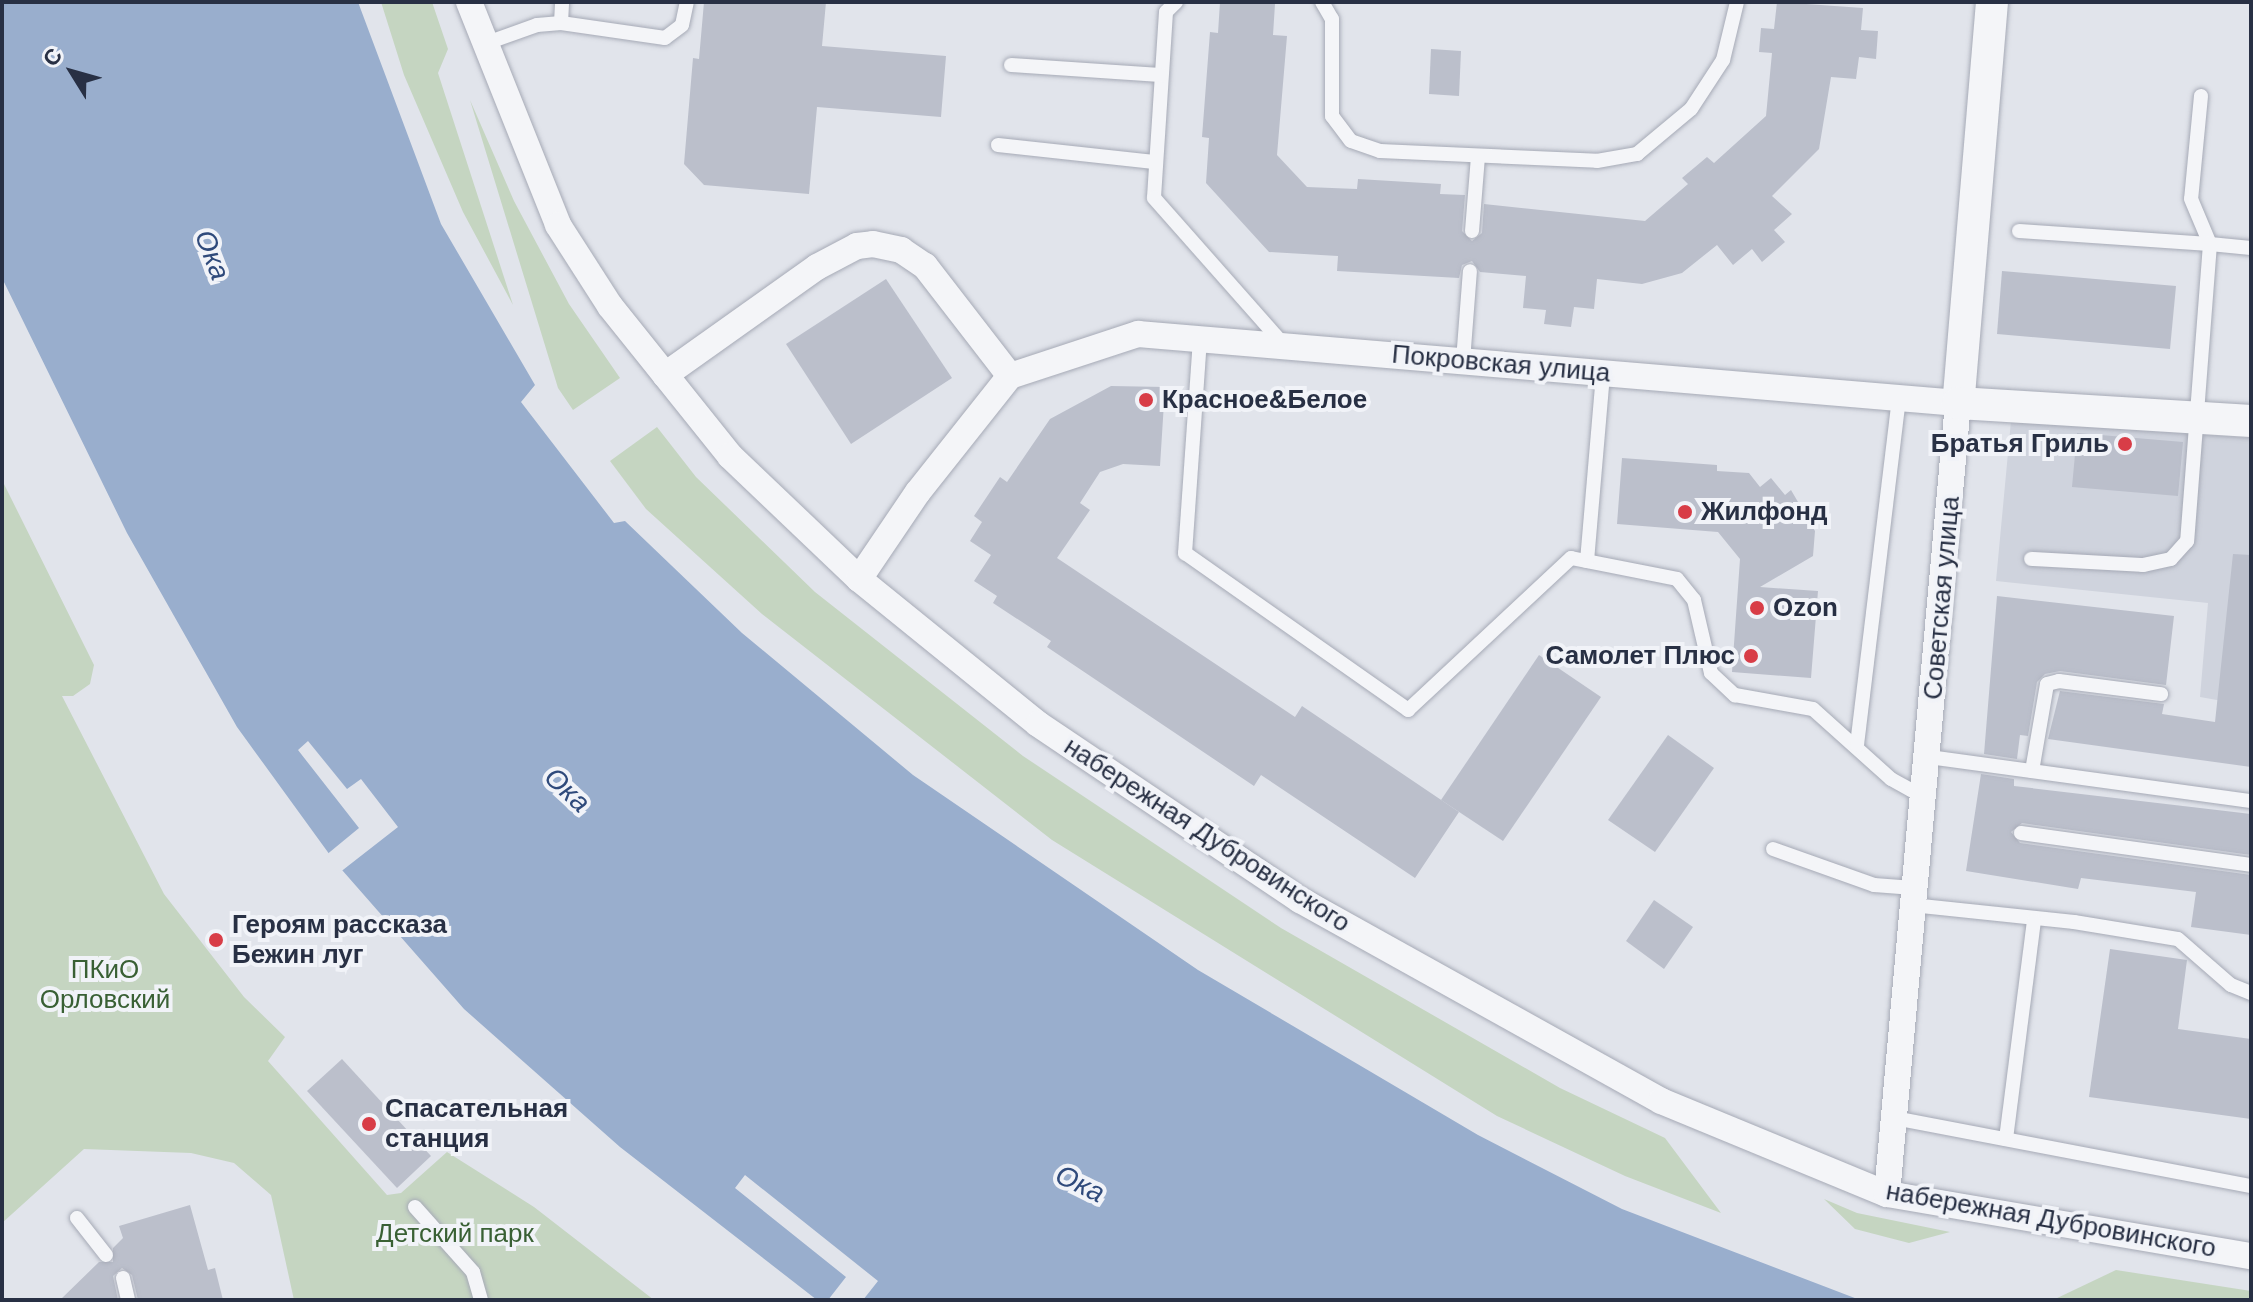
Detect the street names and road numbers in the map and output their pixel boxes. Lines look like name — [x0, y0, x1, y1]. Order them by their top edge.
street label: Покровская улица — [1390, 339, 1612, 389]
street label: Советская улица — [1918, 495, 1966, 701]
street label: набережная Дубровинского — [1058, 731, 1356, 939]
street label: набережная Дубровинского — [1884, 1176, 2218, 1264]

